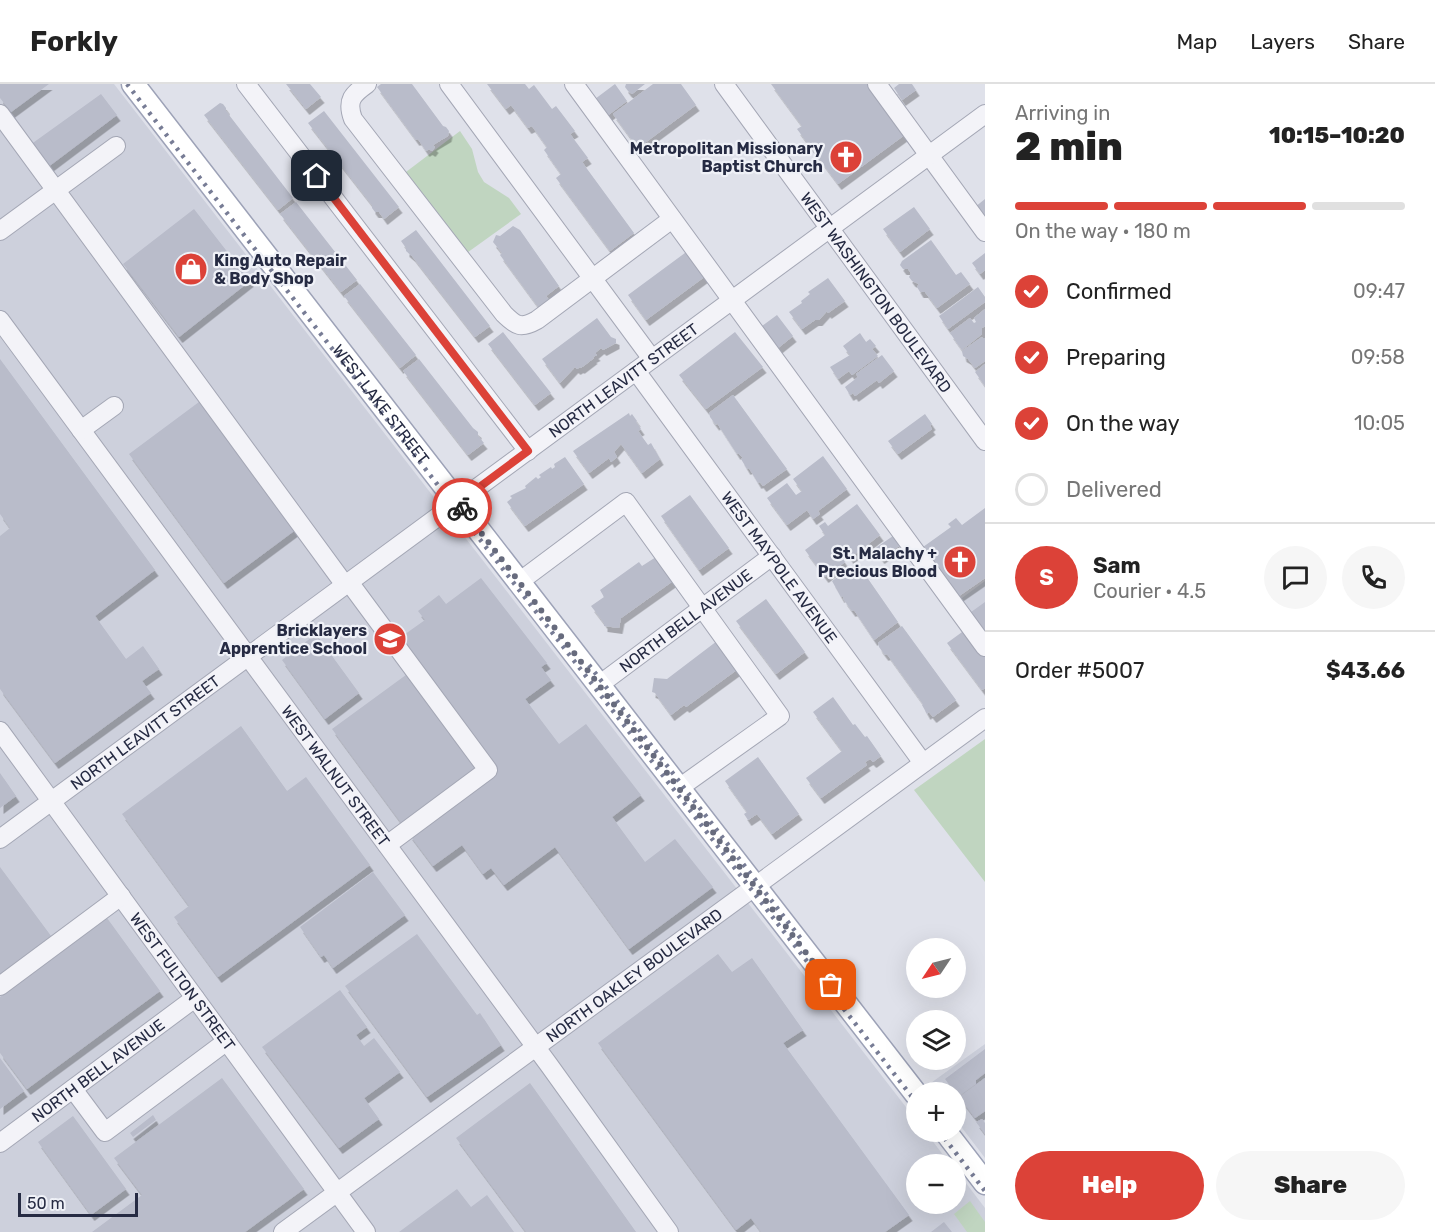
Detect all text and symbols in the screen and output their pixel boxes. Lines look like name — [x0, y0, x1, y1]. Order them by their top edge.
text: Forkly — [30, 25, 118, 58]
text: Map — [1176, 29, 1217, 54]
text: Layers — [1250, 29, 1315, 54]
text: Share — [1348, 29, 1405, 54]
text: Arriving in — [1015, 101, 1110, 125]
text: 10:15–10:20 — [1269, 122, 1405, 149]
text: 2 min — [1015, 124, 1123, 170]
place label: Metropolitan Missionary Baptist Church — [630, 139, 823, 176]
church icon: Metropolitan Missionary Baptist Church — [828, 139, 864, 175]
pin — [291, 150, 342, 201]
icon: home — [300, 159, 333, 192]
street label: WEST WASHINGTON BOULEVARD — [797, 188, 956, 396]
text: On the way · 180 m — [1015, 219, 1191, 243]
shop icon: King Auto Repair & Body Shop — [173, 251, 209, 287]
place label: King Auto Repair & Body Shop — [214, 251, 347, 288]
icon: check — [1015, 275, 1048, 308]
text: Confirmed — [1066, 278, 1172, 305]
text: 09:47 — [1353, 279, 1405, 303]
street label: NORTH LEAVITT STREET — [545, 319, 702, 441]
street label: WEST LAKE STREET — [329, 340, 434, 468]
icon: check — [1015, 341, 1048, 374]
text: Preparing — [1066, 344, 1166, 371]
text: 09:58 — [1351, 345, 1405, 369]
icon: check — [1015, 407, 1048, 440]
text: On the way — [1066, 410, 1180, 437]
text: 10:05 — [1354, 411, 1405, 435]
text: Delivered — [1066, 476, 1162, 503]
courier — [432, 478, 492, 538]
street label: WEST MAYPOLE AVENUE — [718, 487, 841, 647]
icon: bike — [446, 492, 479, 525]
place label: St. Malachy + Precious Blood — [818, 544, 937, 581]
church icon: St. Malachy + Precious Blood — [942, 544, 978, 580]
button: chat — [1264, 546, 1327, 609]
button: phone — [1342, 546, 1405, 609]
text: Sam — [1093, 552, 1141, 579]
text: S — [1039, 564, 1054, 591]
street label: NORTH BELL AVENUE — [615, 565, 756, 676]
text: Courier · 4.5 — [1093, 579, 1206, 603]
place label: Bricklayers Apprentice School — [219, 621, 367, 658]
school or university icon: Bricklayers Apprentice School — [372, 621, 408, 657]
text: Order #5007 — [1015, 657, 1144, 684]
text: $43.66 — [1326, 657, 1405, 684]
street label: NORTH LEAVITT STREET — [67, 671, 223, 794]
street label: WEST WALNUT STREET — [278, 701, 394, 850]
street label: NORTH OAKLEY BOULEVARD — [542, 904, 726, 1046]
street label: WEST FULTON STREET — [126, 909, 240, 1054]
north arrow — [906, 938, 966, 998]
map controls — [906, 938, 966, 1214]
pin — [805, 959, 856, 1010]
icon: bag — [814, 968, 847, 1001]
button: layers — [906, 1010, 966, 1070]
street label: NORTH BELL AVENUE — [28, 1015, 168, 1126]
button: + — [906, 1082, 966, 1142]
button: Help — [1015, 1151, 1204, 1220]
button: Share — [1216, 1151, 1405, 1220]
button: − — [906, 1154, 966, 1214]
scale bar — [18, 1190, 138, 1218]
text: 50 m — [27, 1194, 65, 1213]

